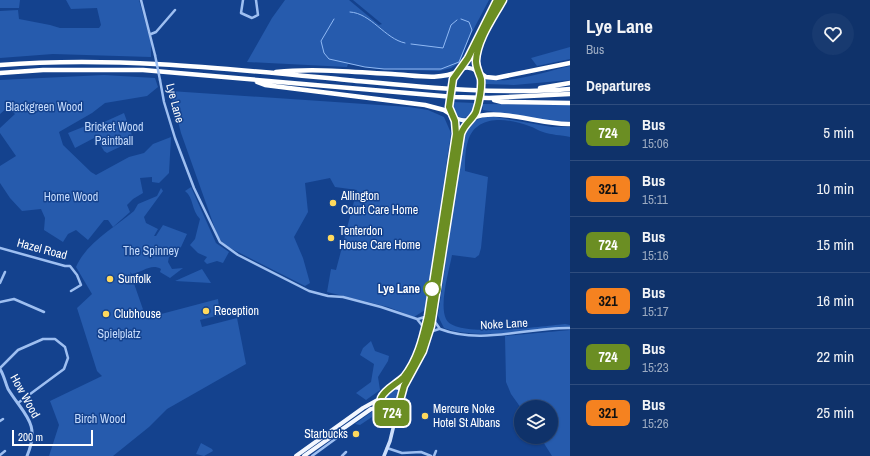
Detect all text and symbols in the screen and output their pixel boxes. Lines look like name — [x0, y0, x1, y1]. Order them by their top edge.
text: Lye Lane — [586, 13, 653, 39]
button: heart — [812, 13, 854, 55]
text: Bus — [586, 41, 604, 58]
text: Departures — [586, 75, 651, 96]
street label: Lye Lane — [162, 82, 188, 124]
park label: Blackgreen Wood — [5, 99, 83, 115]
text: Bus — [642, 114, 665, 135]
park label: Bricket Wood Paintball — [85, 119, 143, 149]
text: 5 min — [823, 122, 854, 143]
text: 724 — [598, 124, 618, 142]
text: 15:06 — [642, 135, 669, 152]
text: Bus — [642, 170, 665, 191]
text: 10 min — [816, 178, 854, 199]
text: 321 — [598, 180, 618, 198]
place label: Allington Court Care Home — [340, 188, 418, 218]
park label: Home Wood — [44, 189, 98, 205]
text: 15:11 — [642, 191, 668, 208]
marker: Allington Court Care Home — [328, 198, 338, 208]
place label: Tenterdon House Care Home — [339, 223, 420, 253]
text: Bus — [642, 226, 665, 247]
marker: Tenterdon House Care Home — [326, 233, 336, 243]
text: 15 min — [816, 234, 854, 255]
street label: Hazel Road — [15, 235, 69, 263]
text: 724 — [598, 236, 618, 254]
park label: The Spinney — [123, 243, 179, 259]
text: 15:16 — [642, 247, 669, 264]
place label: Sunfolk — [118, 271, 151, 287]
marker: Sunfolk — [105, 274, 115, 284]
marker: Lye Lane — [423, 280, 441, 298]
place label: Lye Lane — [378, 281, 421, 297]
text: Bus — [642, 282, 665, 303]
text: 16 min — [816, 290, 854, 311]
text: 321 — [598, 292, 618, 310]
place label: Reception — [214, 303, 259, 319]
text: 15:17 — [642, 303, 669, 320]
place label: Clubhouse — [114, 306, 161, 322]
marker: Reception — [201, 306, 211, 316]
marker: Clubhouse — [101, 309, 111, 319]
street label: Noke Lane — [480, 315, 528, 333]
park label: Spielplatz — [97, 326, 141, 342]
text: Bus — [642, 338, 665, 359]
text: 22 min — [816, 346, 854, 367]
text: 724 — [598, 348, 618, 366]
text: 15:23 — [642, 359, 669, 376]
street label: How Wood — [6, 371, 44, 421]
text: Bus — [642, 394, 665, 415]
line badge: 724 — [369, 400, 415, 426]
map controls — [514, 400, 558, 444]
button: layers — [514, 400, 558, 444]
place label: Mercure Noke Hotel St Albans — [433, 401, 500, 431]
text: 25 min — [816, 402, 854, 423]
text: 724 — [382, 404, 402, 422]
text: 321 — [598, 404, 618, 422]
park label: Birch Wood — [74, 411, 126, 427]
marker: Mercure Noke Hotel St Albans — [420, 411, 430, 421]
text: 15:26 — [642, 415, 669, 432]
place label: Starbucks — [304, 426, 348, 442]
scale bar — [12, 428, 93, 447]
marker: Starbucks — [351, 429, 361, 439]
text: 200 m — [18, 430, 43, 444]

